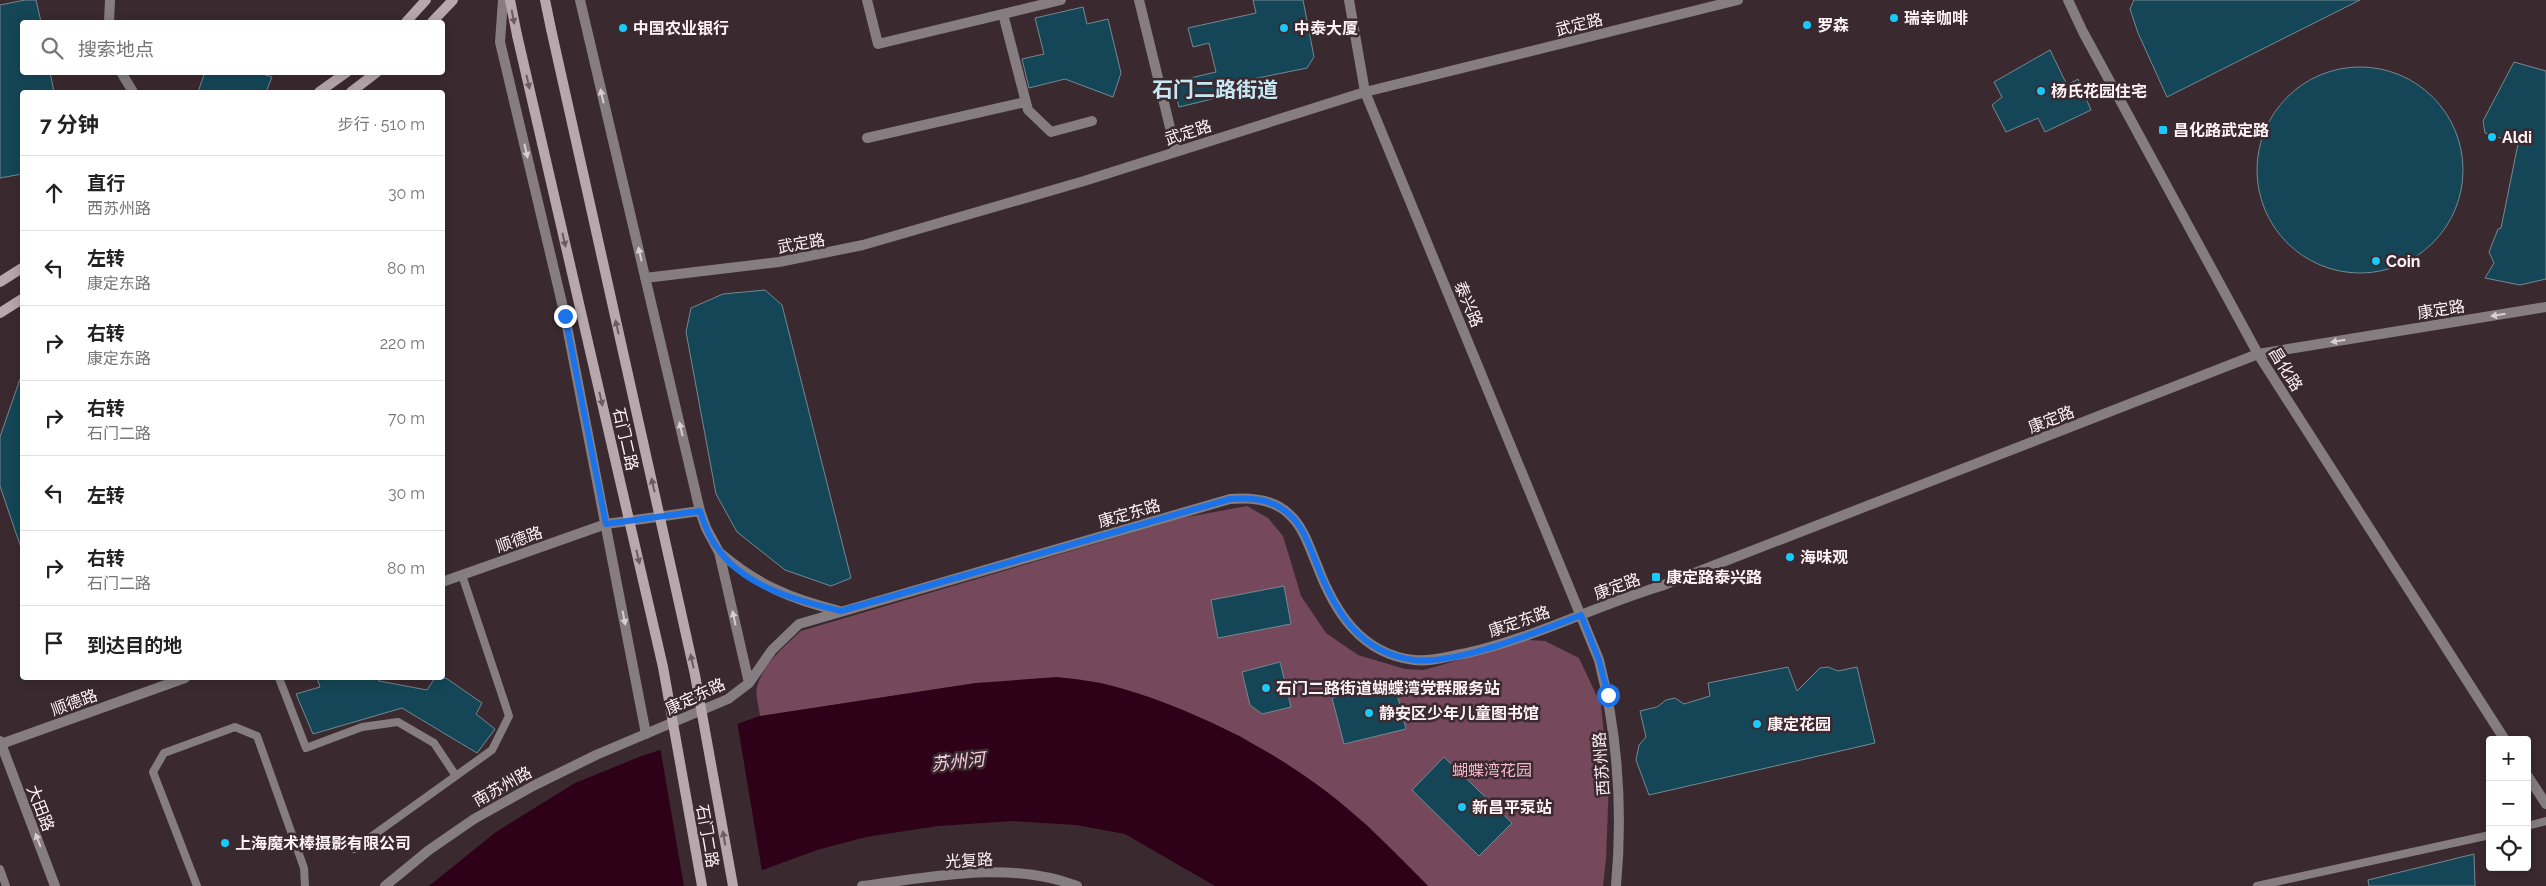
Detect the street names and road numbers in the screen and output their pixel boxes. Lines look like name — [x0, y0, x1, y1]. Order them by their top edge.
street label: 武定路 — [1554, 9, 1605, 40]
street label: 武定路 — [1162, 116, 1214, 149]
street label: 武定路 — [776, 230, 826, 257]
street label: 泰兴路 — [1450, 278, 1487, 330]
street label: 康定路 — [2416, 296, 2466, 323]
street label: 昌化路 — [2265, 344, 2306, 395]
street label: 康定路 — [2025, 402, 2077, 437]
street label: 石门二路 — [609, 406, 642, 472]
street label: 康定东路 — [1096, 496, 1163, 531]
street label: 顺德路 — [493, 523, 545, 556]
street label: 康定路 — [1591, 569, 1643, 604]
street label: 康定东路 — [1486, 602, 1553, 641]
street label: 康定东路 — [662, 674, 728, 719]
street label: 顺德路 — [48, 685, 100, 720]
street label: 西苏州路 — [1590, 731, 1613, 797]
street label: 南苏州路 — [470, 763, 535, 810]
street label: 大田路 — [23, 782, 58, 834]
street label: 石门二路 — [693, 803, 722, 869]
street label: 光复路 — [945, 850, 993, 871]

